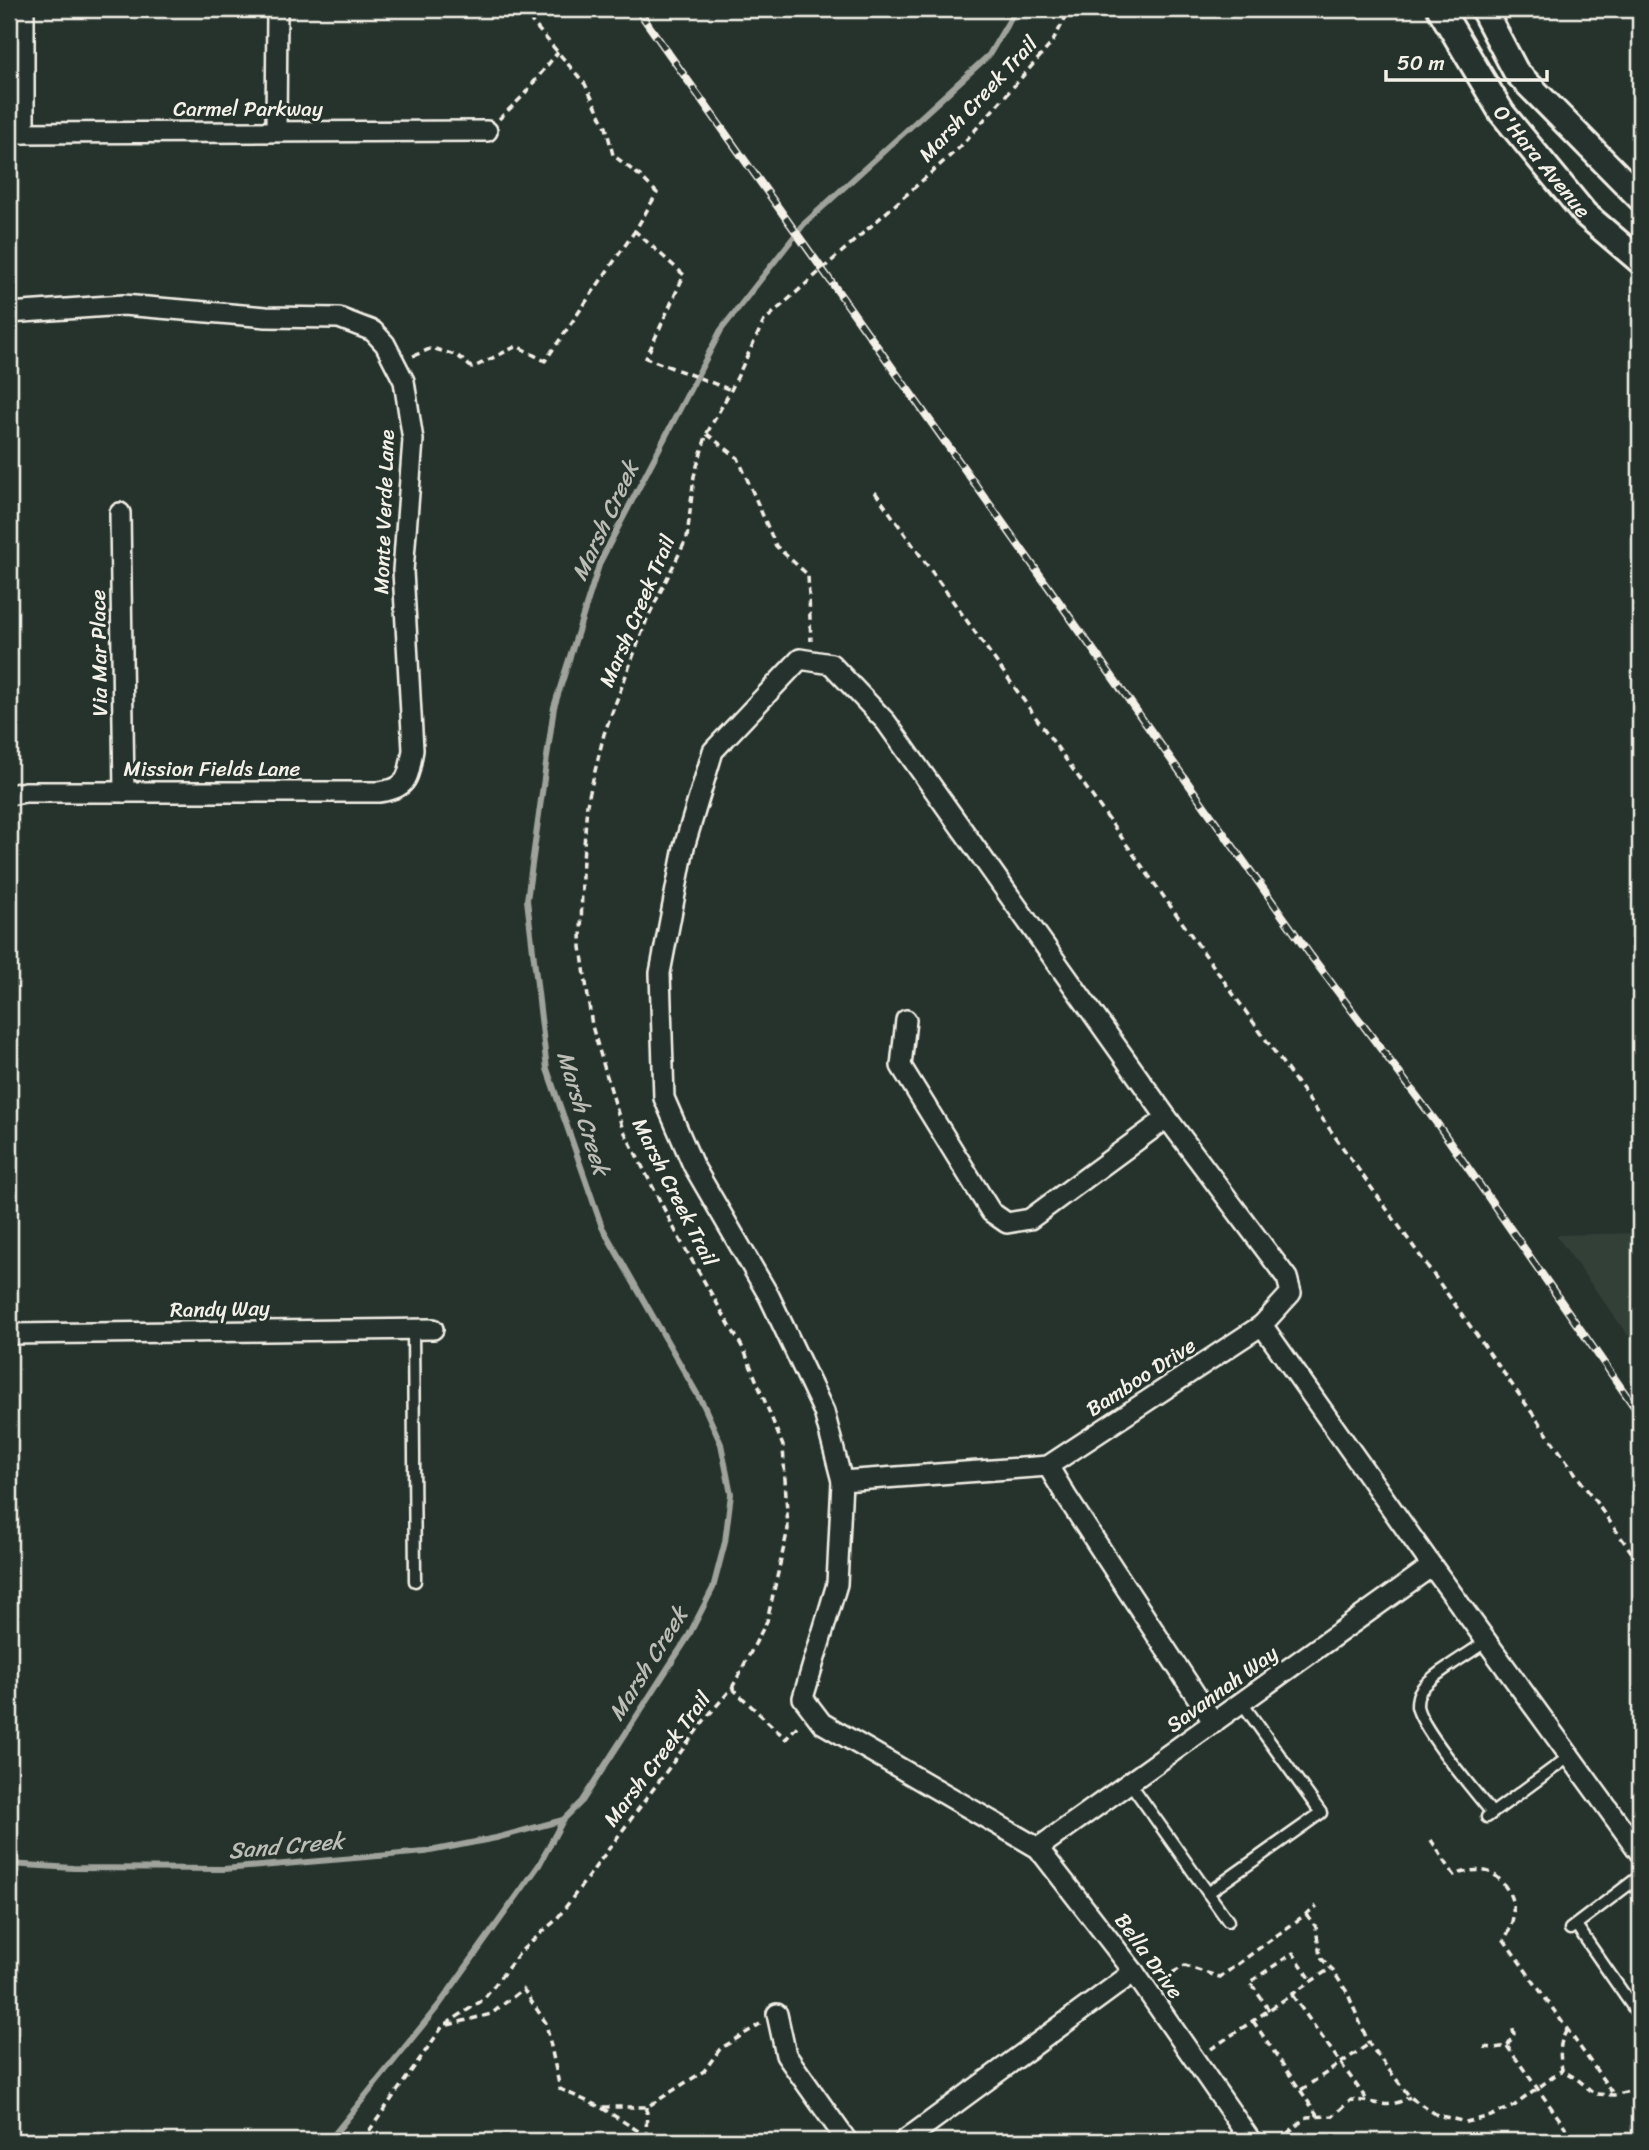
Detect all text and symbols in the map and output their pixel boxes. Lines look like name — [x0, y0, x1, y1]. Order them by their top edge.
street label: Marsh Creek Trail — [909, 26, 1048, 171]
scale bar — [1386, 38, 1548, 82]
text: 50 m — [1397, 44, 1445, 82]
street label: Carmel Parkway — [173, 90, 323, 128]
street label: O'Hara Avenue — [1483, 96, 1601, 227]
street label: Monte Verde Lane — [362, 429, 406, 595]
water label: Marsh Creek — [559, 452, 652, 588]
street label: Marsh Creek Trail — [588, 528, 687, 693]
street label: Via Mar Place — [79, 589, 119, 717]
street label: Mission Fields Lane — [124, 750, 301, 788]
water label: Marsh Creek — [545, 1046, 622, 1183]
street label: Marsh Creek Trail — [621, 1111, 729, 1274]
street label: Randy Way — [170, 1289, 270, 1329]
street label: Bamboo Drive — [1078, 1327, 1204, 1427]
water label: Marsh Creek — [597, 1597, 701, 1729]
street label: Savannah Way — [1158, 1635, 1286, 1743]
street label: Marsh Creek Trail — [593, 1682, 722, 1835]
water label: Sand Creek — [227, 1820, 348, 1871]
street label: Bella Drive — [1104, 1905, 1194, 2008]

